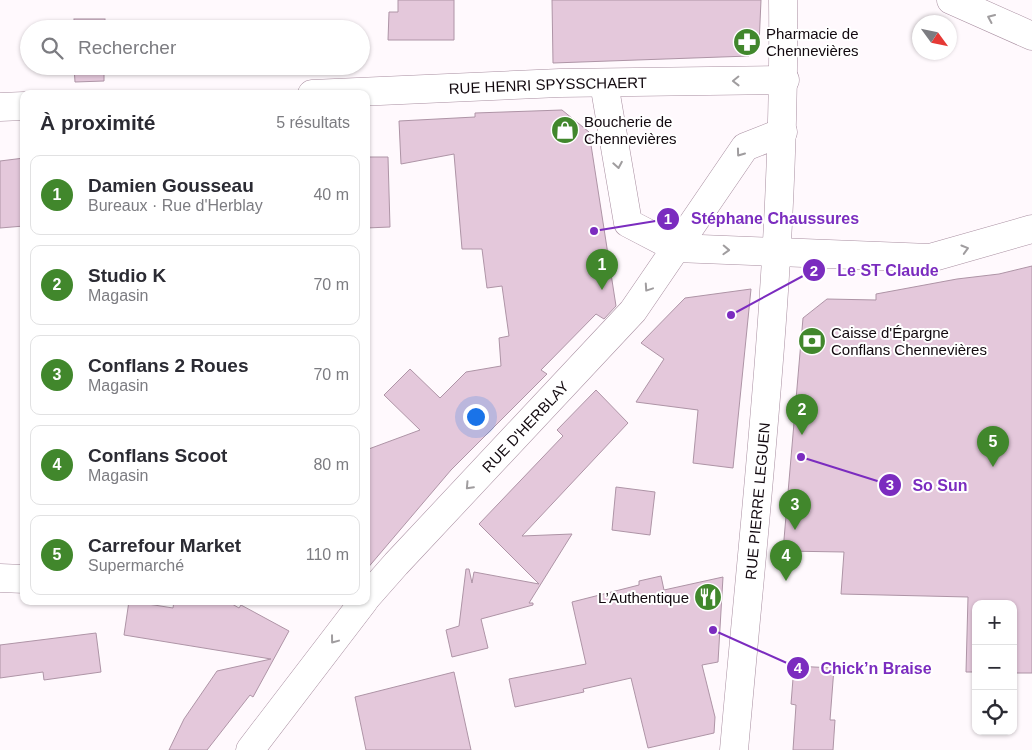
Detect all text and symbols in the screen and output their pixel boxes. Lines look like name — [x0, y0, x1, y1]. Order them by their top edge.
one-way arrow — [987, 14, 996, 25]
north arrow — [912, 15, 957, 60]
search box — [20, 20, 370, 75]
place label: Pharmacie de Chennevières — [766, 25, 859, 59]
pharmacy icon: Pharmacie de Chennevières — [732, 27, 762, 57]
icon: search — [38, 34, 66, 62]
text: Rechercher — [78, 37, 176, 58]
street label: RUE HENRI SPYSSCHAERT — [448, 73, 647, 96]
one-way arrow — [732, 76, 740, 86]
text: À proximité — [40, 111, 156, 134]
place label: Boucherie de Chennevières — [584, 113, 677, 147]
text: 5 résultats — [276, 114, 350, 131]
shop icon: Boucherie de Chennevières — [550, 115, 580, 145]
one-way arrow — [737, 147, 746, 157]
one-way arrow — [613, 161, 623, 169]
text: Damien Gousseau — [88, 175, 254, 196]
text: 1 — [53, 186, 61, 203]
text: 40 m — [313, 186, 349, 203]
text: Bureaux · Rue d'Herblay — [88, 197, 263, 214]
callout: Stéphane Chaussures — [656, 203, 869, 234]
text: 1 — [664, 210, 672, 227]
text: Stéphane Chaussures — [691, 210, 859, 227]
one-way arrow — [722, 244, 730, 255]
one-way arrow — [961, 244, 969, 254]
pin: 1 — [586, 249, 618, 290]
callout: Le ST Claude — [802, 255, 948, 286]
text: 2 — [810, 262, 818, 279]
text: Le ST Claude — [837, 262, 939, 279]
text: Studio K — [88, 265, 166, 286]
text: 2 — [53, 276, 61, 293]
text: 70 m — [313, 276, 349, 293]
one-way arrow — [645, 283, 654, 292]
text: Magasin — [88, 287, 148, 304]
place label: Caisse d'Épargne Conflans Chennevières — [831, 324, 987, 358]
bank icon: Caisse d'Épargne Conflans Chennevières — [797, 326, 827, 356]
text: Conflans 2 Roues — [88, 355, 248, 376]
text: 3 — [53, 366, 61, 383]
text: 70 m — [313, 366, 349, 383]
text: Magasin — [88, 377, 148, 394]
street label: RUE D'HERBLAY — [478, 377, 572, 475]
pin: 2 — [786, 394, 818, 435]
your location — [463, 404, 489, 430]
street label: RUE PIERRE LEGUEN — [741, 422, 772, 580]
pin: 5 — [977, 426, 1009, 467]
text: Conflans Scoot — [88, 445, 227, 466]
text: 4 — [53, 456, 61, 473]
text: 80 m — [313, 456, 349, 473]
text: Magasin — [88, 467, 148, 484]
callout: So Sun — [877, 470, 977, 501]
text: 3 — [886, 476, 894, 493]
text: So Sun — [912, 477, 968, 494]
one-way arrow — [466, 480, 475, 489]
pin: 3 — [779, 489, 811, 530]
text: Carrefour Market — [88, 535, 241, 556]
pin: 4 — [770, 540, 802, 581]
text: 5 — [53, 546, 61, 563]
text: 110 m — [306, 546, 349, 563]
text: Supermarché — [88, 557, 184, 574]
restaurant icon: L’Authentique — [693, 582, 723, 612]
place label: L’Authentique — [598, 589, 689, 606]
map controls — [972, 600, 1017, 735]
button: + — [972, 600, 1017, 645]
one-way arrow — [331, 634, 340, 644]
button: − — [972, 645, 1017, 690]
callout: Chick’n Braise — [785, 652, 942, 683]
text: 4 — [794, 659, 803, 676]
text: Chick’n Braise — [820, 660, 932, 677]
button: locate — [972, 690, 1017, 735]

